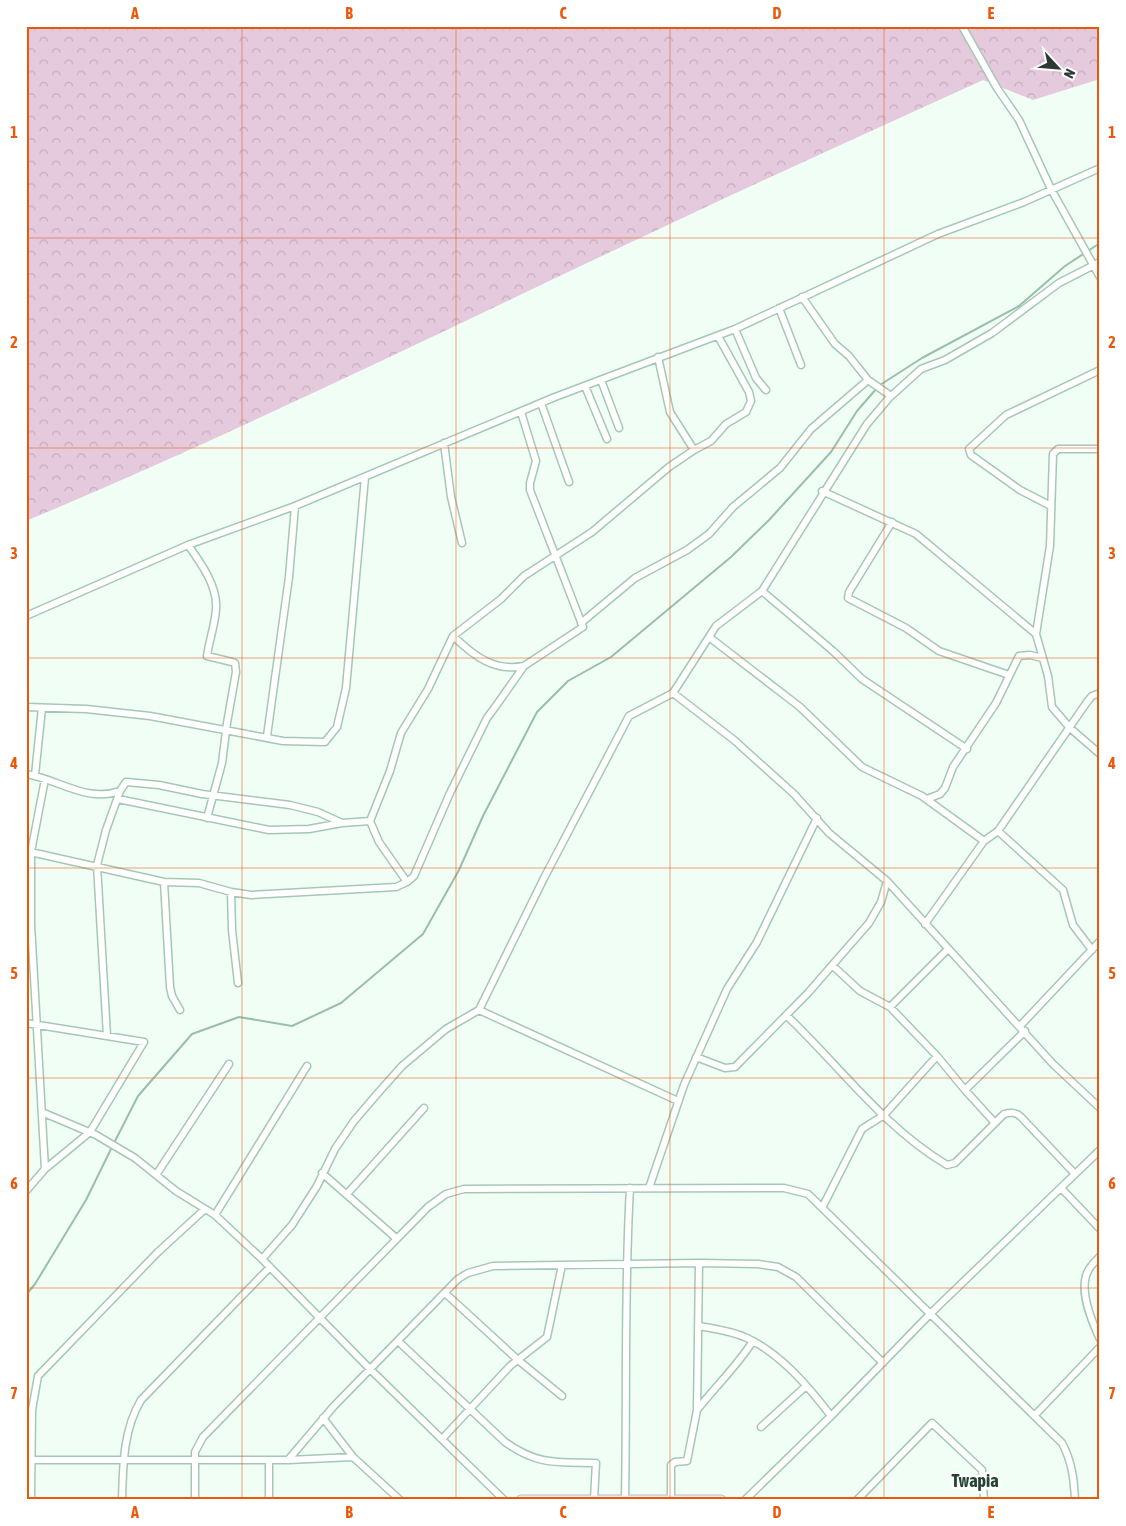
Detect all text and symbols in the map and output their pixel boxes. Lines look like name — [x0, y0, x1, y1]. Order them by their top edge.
text: A — [130, 4, 139, 22]
text: B — [345, 4, 353, 22]
text: C — [559, 4, 567, 22]
text: D — [773, 4, 782, 22]
text: E — [988, 4, 995, 22]
north arrow — [1034, 42, 1084, 92]
text: N — [1061, 66, 1079, 81]
text: 1 — [10, 123, 18, 141]
text: 1 — [1108, 123, 1116, 141]
text: 2 — [10, 333, 18, 351]
text: 2 — [1108, 333, 1116, 351]
text: 3 — [10, 544, 18, 562]
text: 3 — [1108, 544, 1116, 562]
text: 4 — [9, 754, 18, 772]
text: 4 — [1107, 754, 1116, 772]
text: 5 — [10, 964, 18, 982]
text: 5 — [1108, 964, 1116, 982]
text: 6 — [10, 1174, 18, 1192]
text: 6 — [1108, 1174, 1116, 1192]
text: 7 — [10, 1384, 18, 1402]
text: 7 — [1108, 1384, 1116, 1402]
district label: Twapia — [951, 1470, 999, 1491]
text: A — [130, 1503, 139, 1521]
text: B — [345, 1503, 353, 1521]
text: C — [559, 1503, 567, 1521]
text: D — [773, 1503, 782, 1521]
text: E — [988, 1503, 995, 1521]

